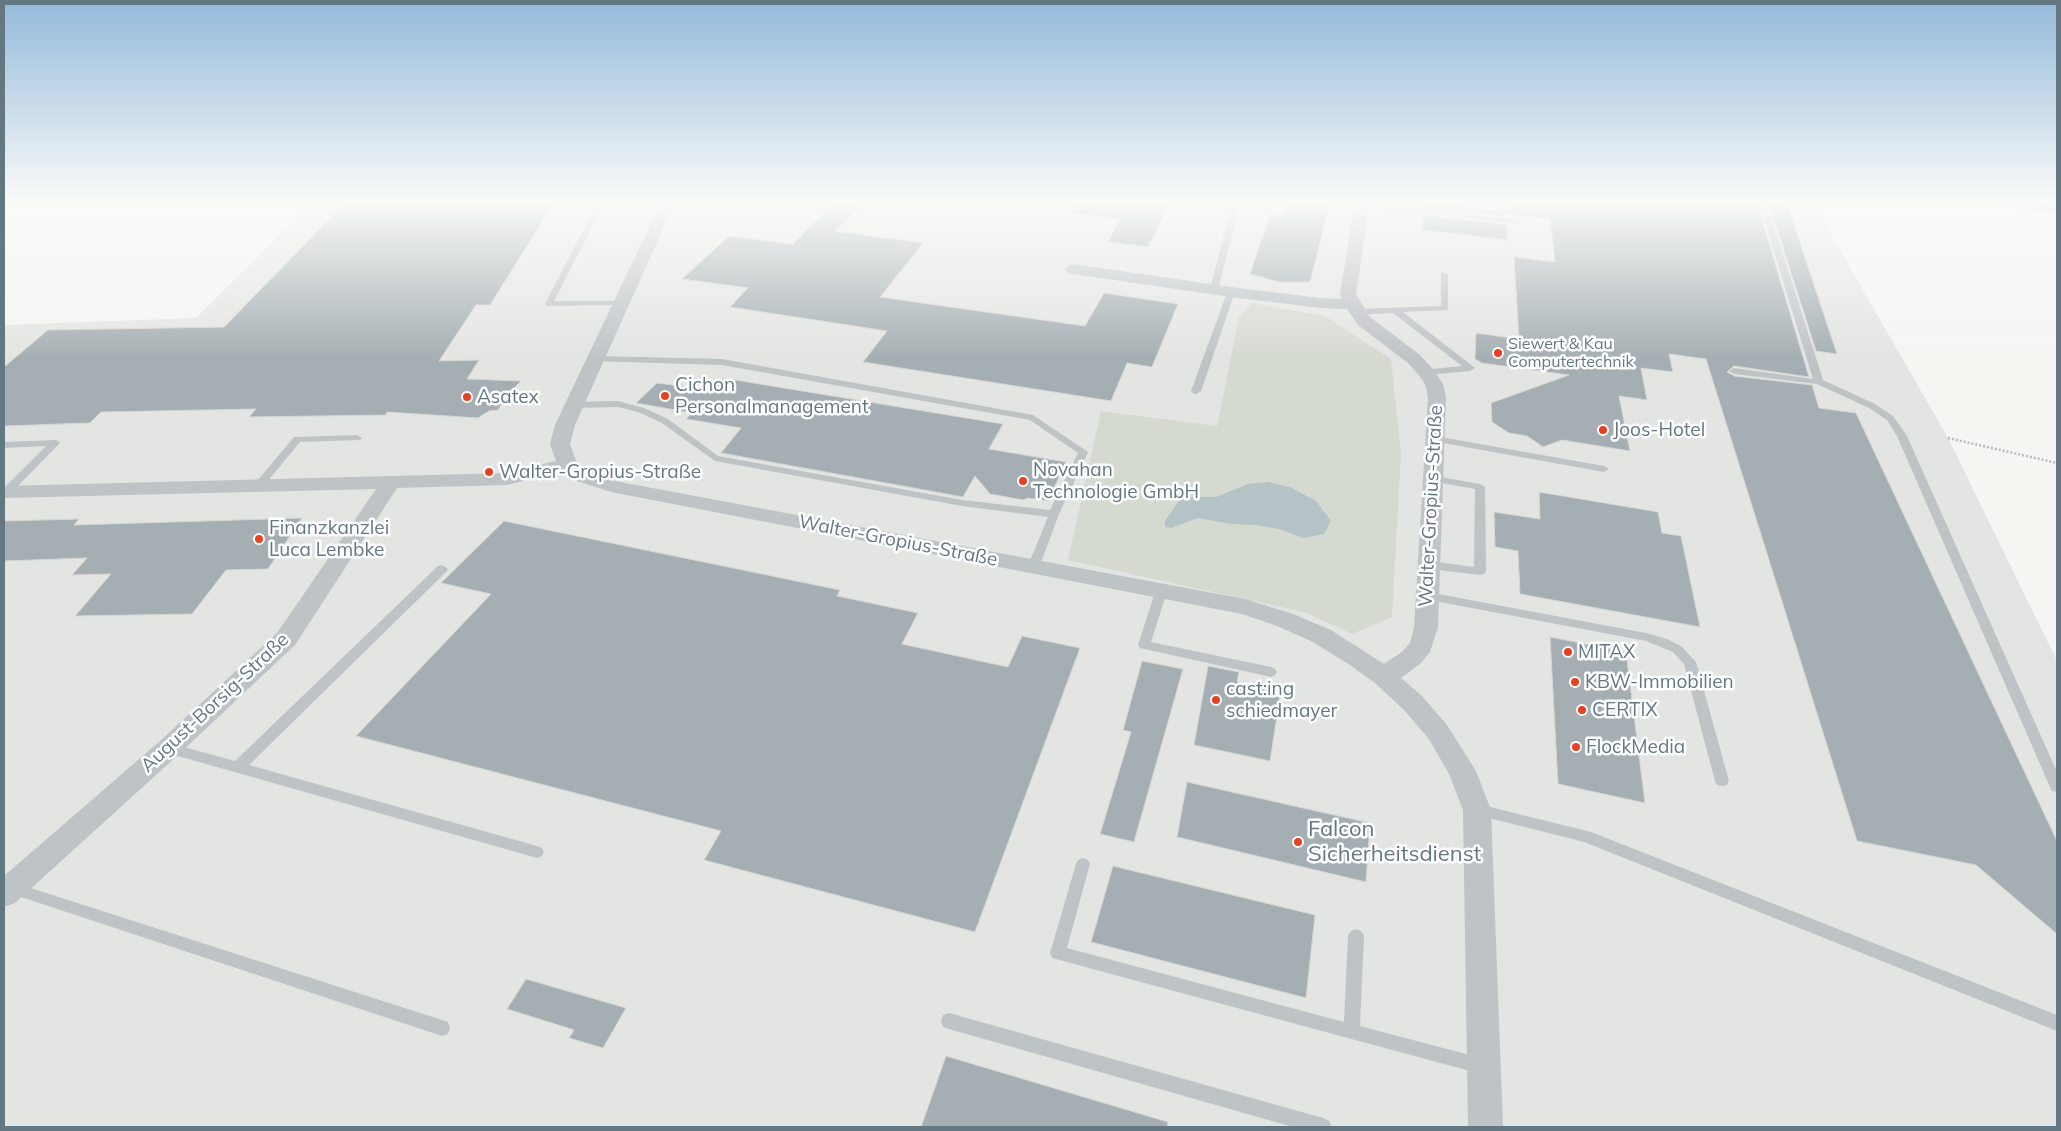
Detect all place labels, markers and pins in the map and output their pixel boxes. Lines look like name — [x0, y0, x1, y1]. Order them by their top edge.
place label: Siewert & Kau Computertechnik — [1508, 334, 1634, 372]
marker: Siewert & Kau Computertechnik — [1492, 347, 1504, 359]
place label: Cichon Personalmanagement — [675, 374, 869, 418]
place label: Asatex — [477, 386, 539, 408]
marker: Cichon Personalmanagement — [659, 390, 671, 402]
marker: Asatex — [461, 391, 473, 403]
place label: Joos-Hotel — [1613, 419, 1705, 441]
marker: Joos-Hotel — [1597, 424, 1609, 436]
place label: Novahan Technologie GmbH — [1033, 459, 1199, 503]
place label: Walter-Gropius-Straße — [499, 461, 701, 483]
marker: Walter-Gropius-Straße — [483, 466, 495, 478]
marker: Novahan Technologie GmbH — [1017, 475, 1029, 487]
place label: Finanzkanzlei Luca Lembke — [269, 517, 389, 561]
marker: Finanzkanzlei Luca Lembke — [253, 533, 265, 545]
place label: MITAX — [1578, 641, 1635, 663]
marker: MITAX — [1562, 646, 1574, 658]
place label: KBW-Immobilien — [1585, 671, 1734, 693]
marker: KBW-Immobilien — [1569, 676, 1581, 688]
place label: cast:ing schiedmayer — [1226, 678, 1337, 722]
marker: cast:ing schiedmayer — [1210, 694, 1222, 706]
place label: CERTIX — [1592, 699, 1658, 721]
marker: CERTIX — [1576, 704, 1588, 716]
place label: FlockMedia — [1586, 736, 1685, 758]
marker: FlockMedia — [1570, 741, 1582, 753]
place label: Falcon Sicherheitsdienst — [1308, 816, 1481, 868]
marker: Falcon Sicherheitsdienst — [1292, 836, 1304, 848]

